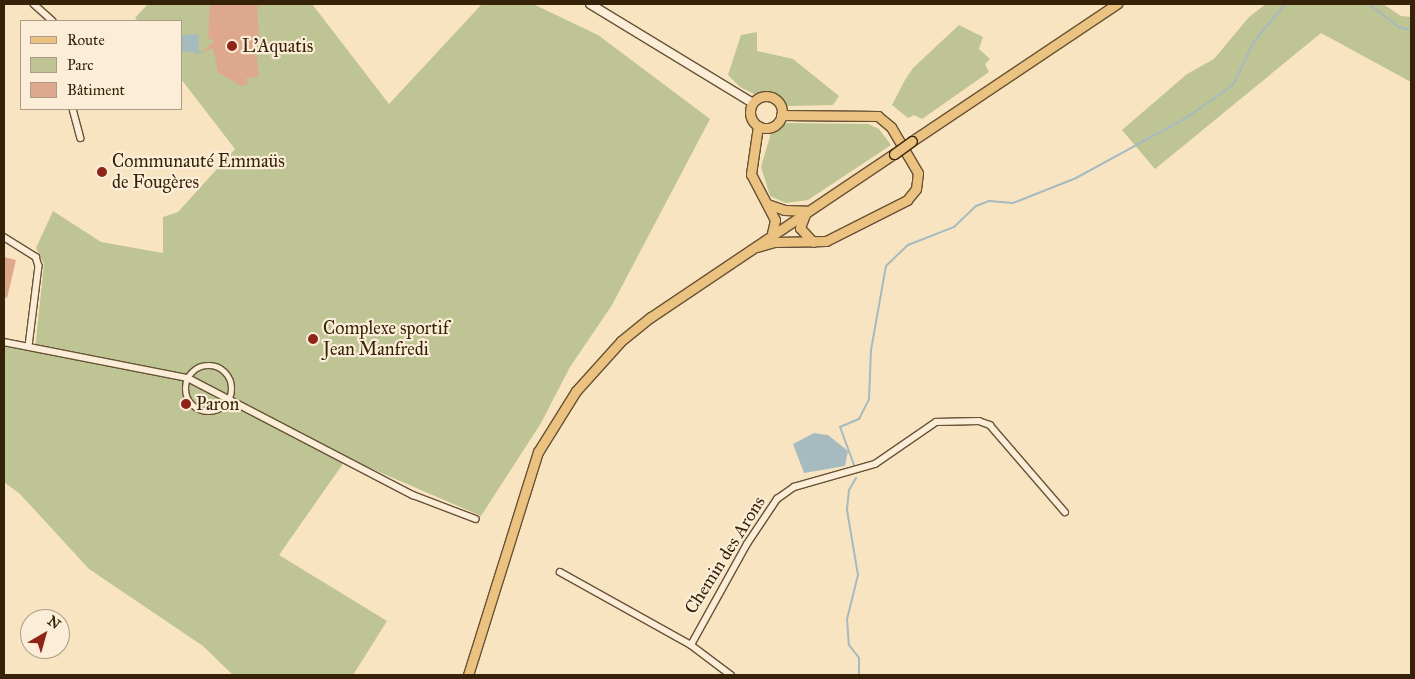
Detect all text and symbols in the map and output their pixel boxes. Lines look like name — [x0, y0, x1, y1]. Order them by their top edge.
legend — [20, 20, 182, 110]
text: Route — [67, 31, 105, 49]
place label: L'Aquatis — [242, 35, 313, 57]
marker: L'Aquatis — [226, 40, 238, 52]
text: Parc — [67, 56, 94, 74]
text: Bâtiment — [67, 81, 125, 99]
place label: Communauté Emmaüs de Fougères — [112, 151, 285, 193]
marker: Communauté Emmaüs de Fougères — [96, 166, 108, 178]
place label: Complexe sportif Jean Manfredi — [323, 318, 449, 360]
marker: Complexe sportif Jean Manfredi — [307, 333, 319, 345]
place label: Paron — [196, 393, 239, 415]
marker: Paron — [180, 398, 192, 410]
street label: Chemin des Arons — [680, 492, 770, 618]
north arrow — [20, 609, 70, 659]
text: N — [44, 612, 64, 633]

